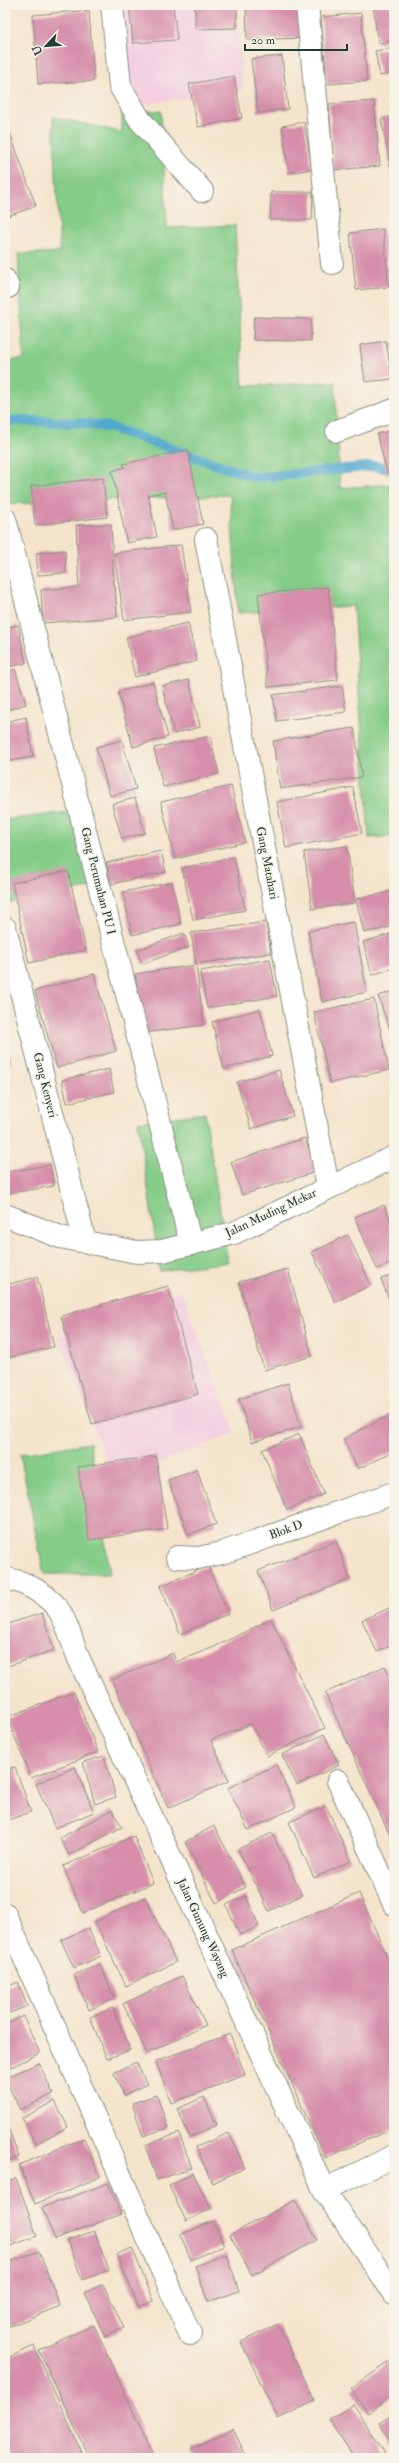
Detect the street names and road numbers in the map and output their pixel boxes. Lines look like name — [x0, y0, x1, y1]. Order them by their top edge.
street label: Gang Perumahan PU I — [77, 825, 119, 937]
street label: Gang Matahari — [253, 825, 281, 901]
street label: Gang Kenyeri — [30, 1051, 60, 1119]
street label: Jalan Muding Mekar — [222, 1185, 320, 1241]
street label: Blok D — [267, 1517, 305, 1543]
street label: Jalan Gunung Wayang — [173, 1875, 233, 1981]

